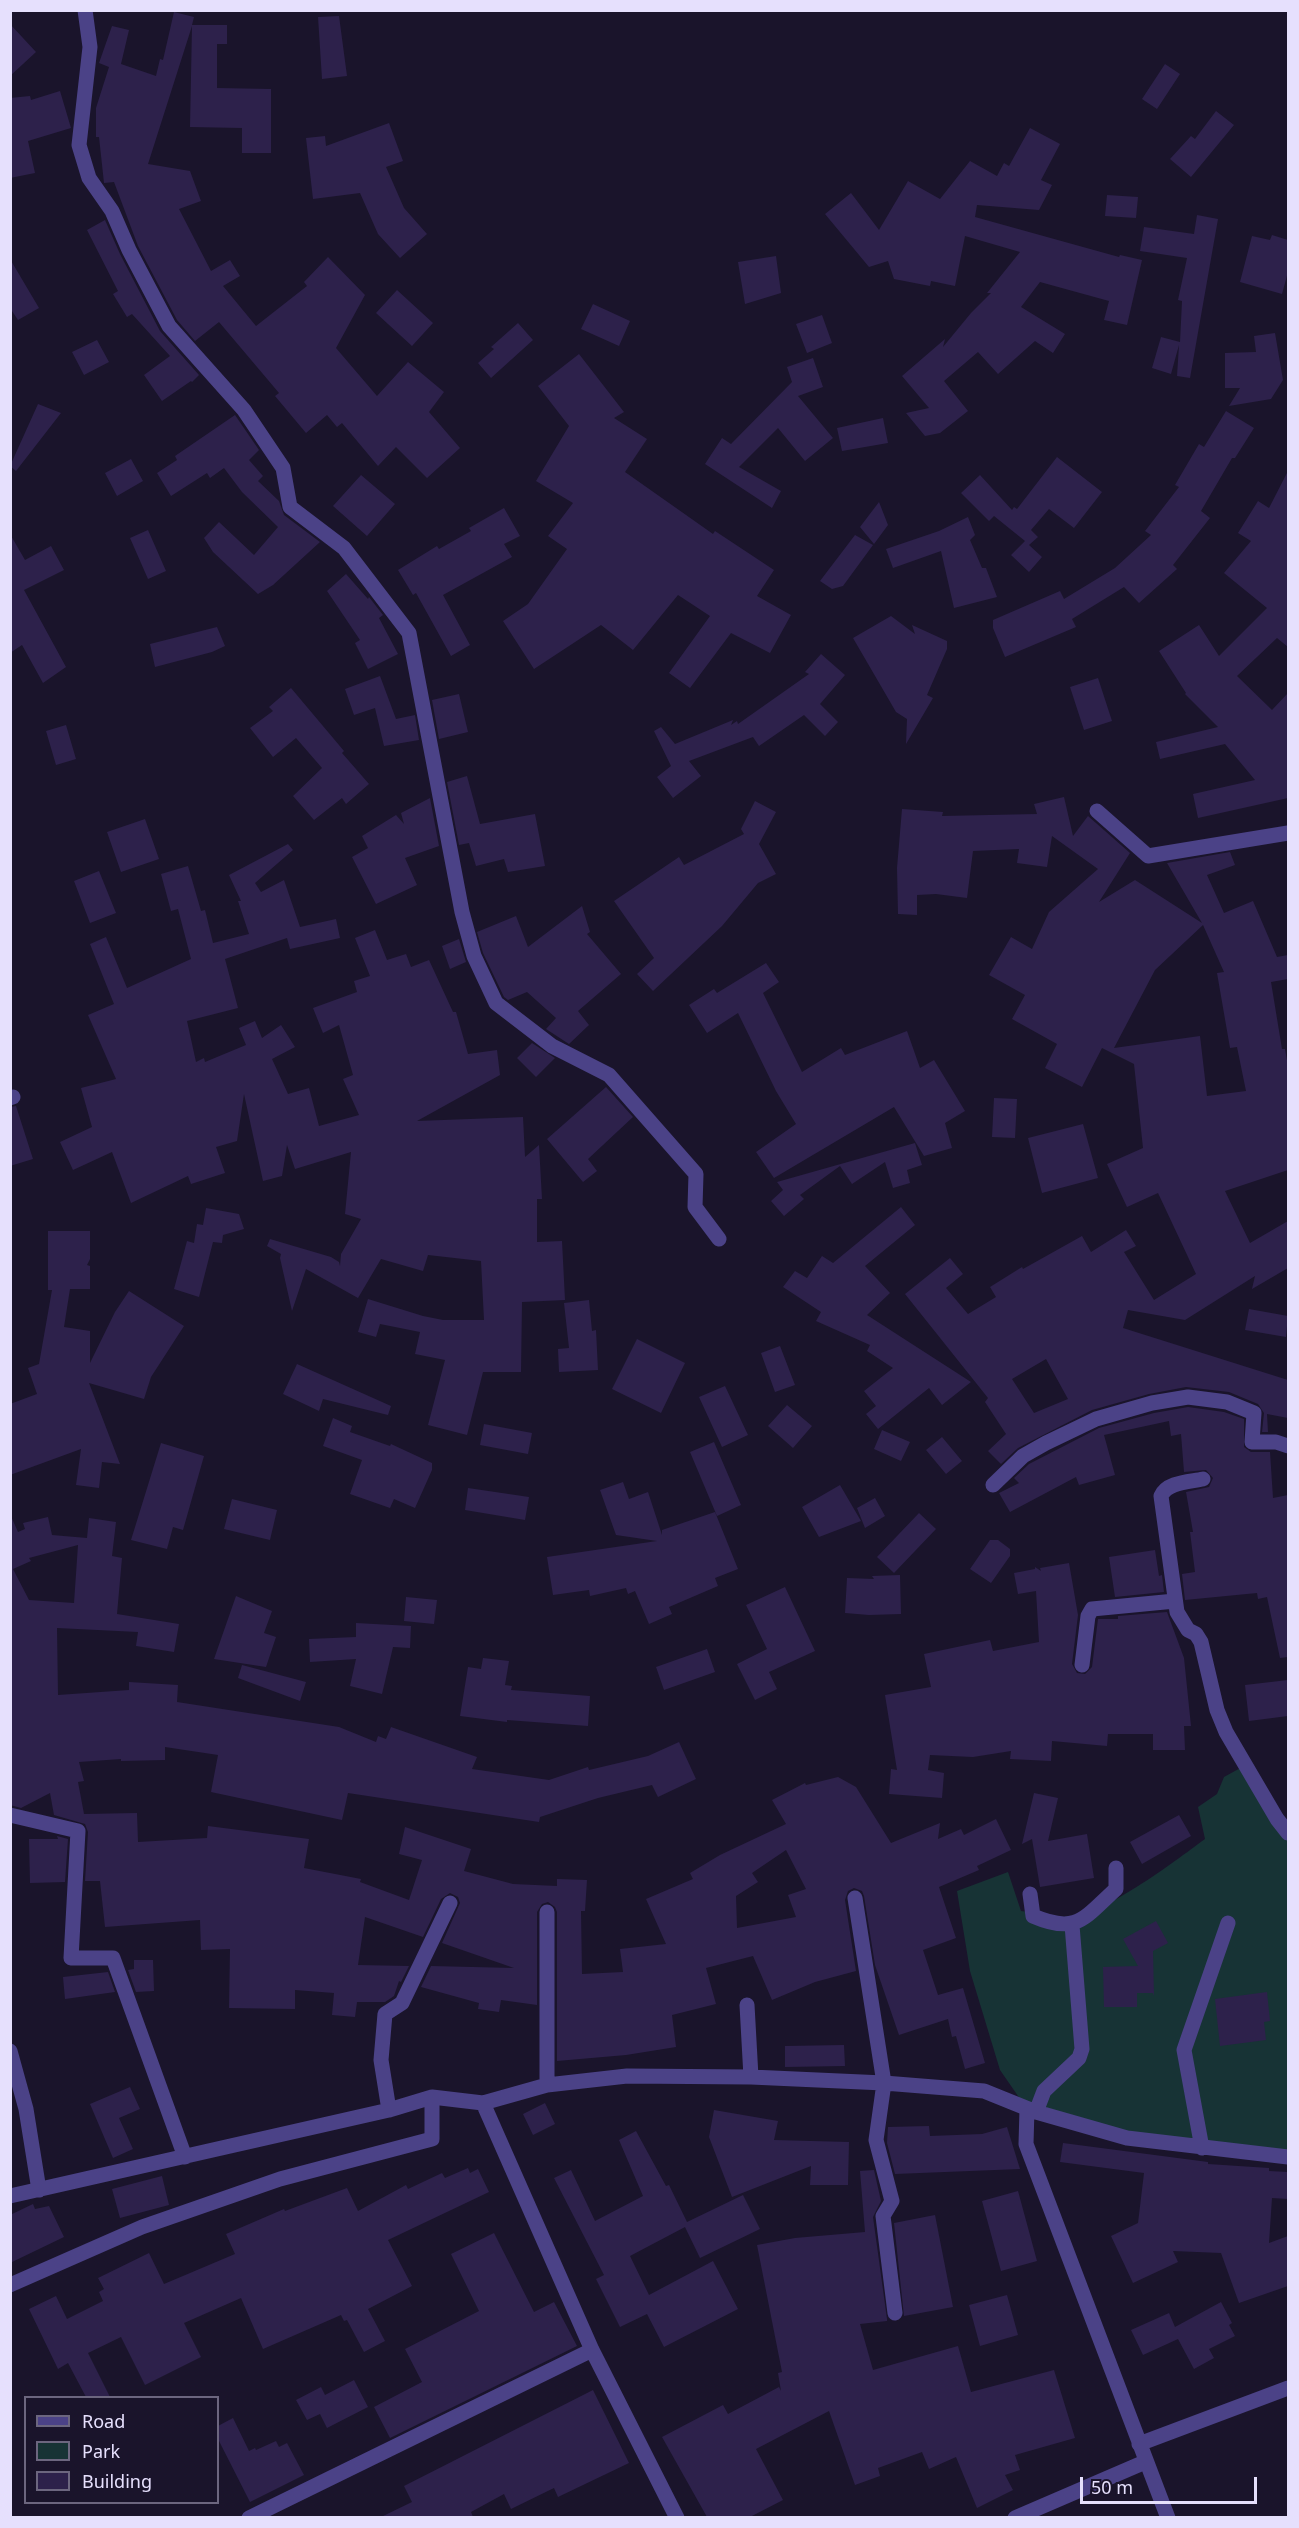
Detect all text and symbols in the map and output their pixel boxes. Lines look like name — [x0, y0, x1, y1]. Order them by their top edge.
legend — [24, 2396, 219, 2504]
text: Road — [82, 2409, 125, 2433]
text: Park — [82, 2439, 120, 2463]
scale bar — [1083, 2465, 1260, 2503]
text: Building — [82, 2469, 152, 2493]
text: 50 m — [1091, 2475, 1133, 2499]

